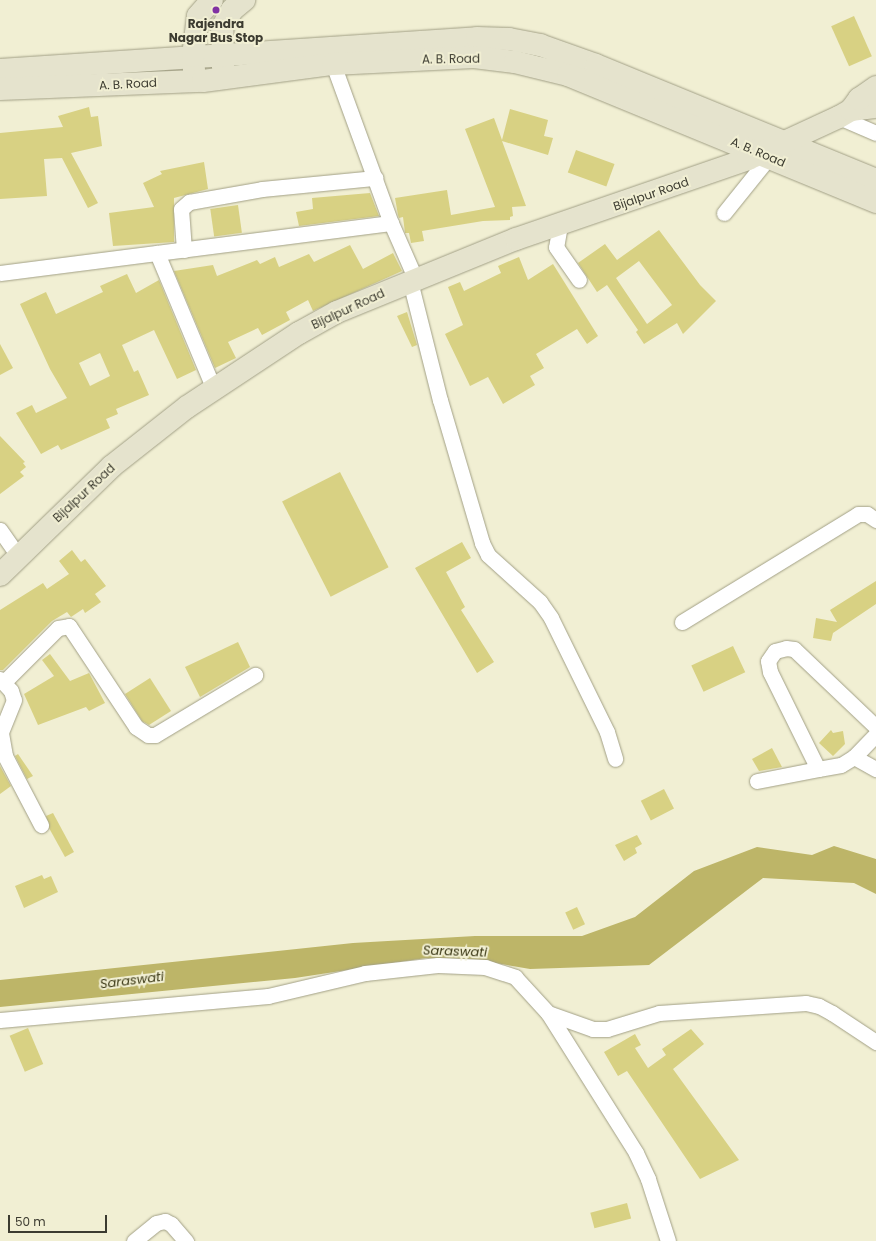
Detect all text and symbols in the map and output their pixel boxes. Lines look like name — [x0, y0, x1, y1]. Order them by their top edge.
marker: Rajendra Nagar Bus Stop — [211, 5, 221, 15]
place label: Rajendra Nagar Bus Stop — [169, 17, 263, 45]
street label: A. B. Road — [422, 51, 480, 67]
street label: A. B. Road — [99, 75, 157, 93]
street label: A. B. Road — [728, 134, 788, 170]
street label: Bijalpur Road — [611, 174, 691, 214]
street label: Bijalpur Road — [309, 286, 387, 332]
street label: Bijalpur Road — [50, 461, 118, 525]
water label: Saraswati — [423, 943, 487, 961]
water label: Saraswati — [99, 969, 165, 993]
scale bar — [10, 1207, 109, 1233]
text: 50 m — [15, 1213, 46, 1230]

